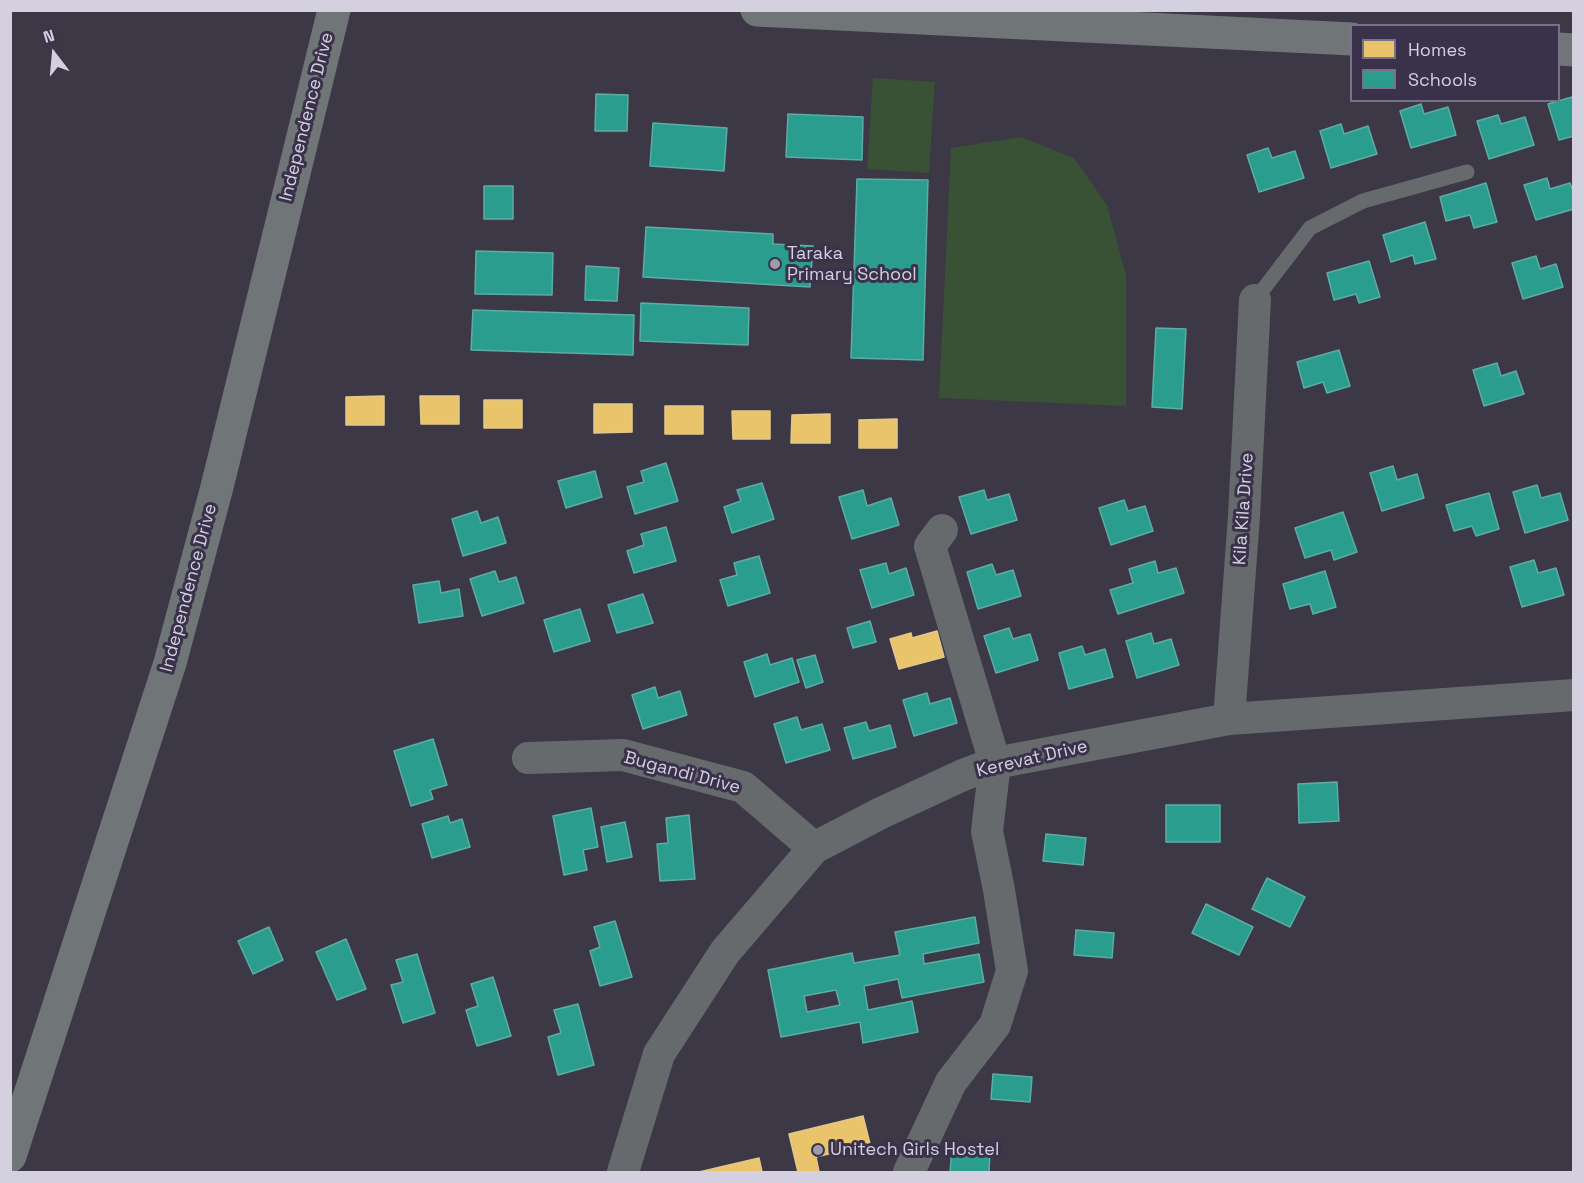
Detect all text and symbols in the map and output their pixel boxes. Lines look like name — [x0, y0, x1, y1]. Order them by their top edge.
north arrow — [24, 24, 84, 84]
legend — [1350, 24, 1560, 102]
text: N — [41, 25, 57, 48]
street label: Independence Drive — [276, 30, 338, 204]
text: Homes — [1408, 38, 1467, 61]
text: Schools — [1408, 68, 1477, 91]
place label: Taraka Primary School — [787, 243, 917, 286]
marker: Taraka Primary School — [768, 257, 782, 271]
street label: Kila Kila Drive — [1229, 452, 1259, 566]
street label: Independence Drive — [156, 501, 222, 675]
street label: Kerevat Drive — [974, 736, 1090, 782]
street label: Bugandi Drive — [621, 747, 743, 799]
place label: Unitech Girls Hostel — [830, 1139, 999, 1161]
marker: Unitech Girls Hostel — [811, 1143, 825, 1157]

